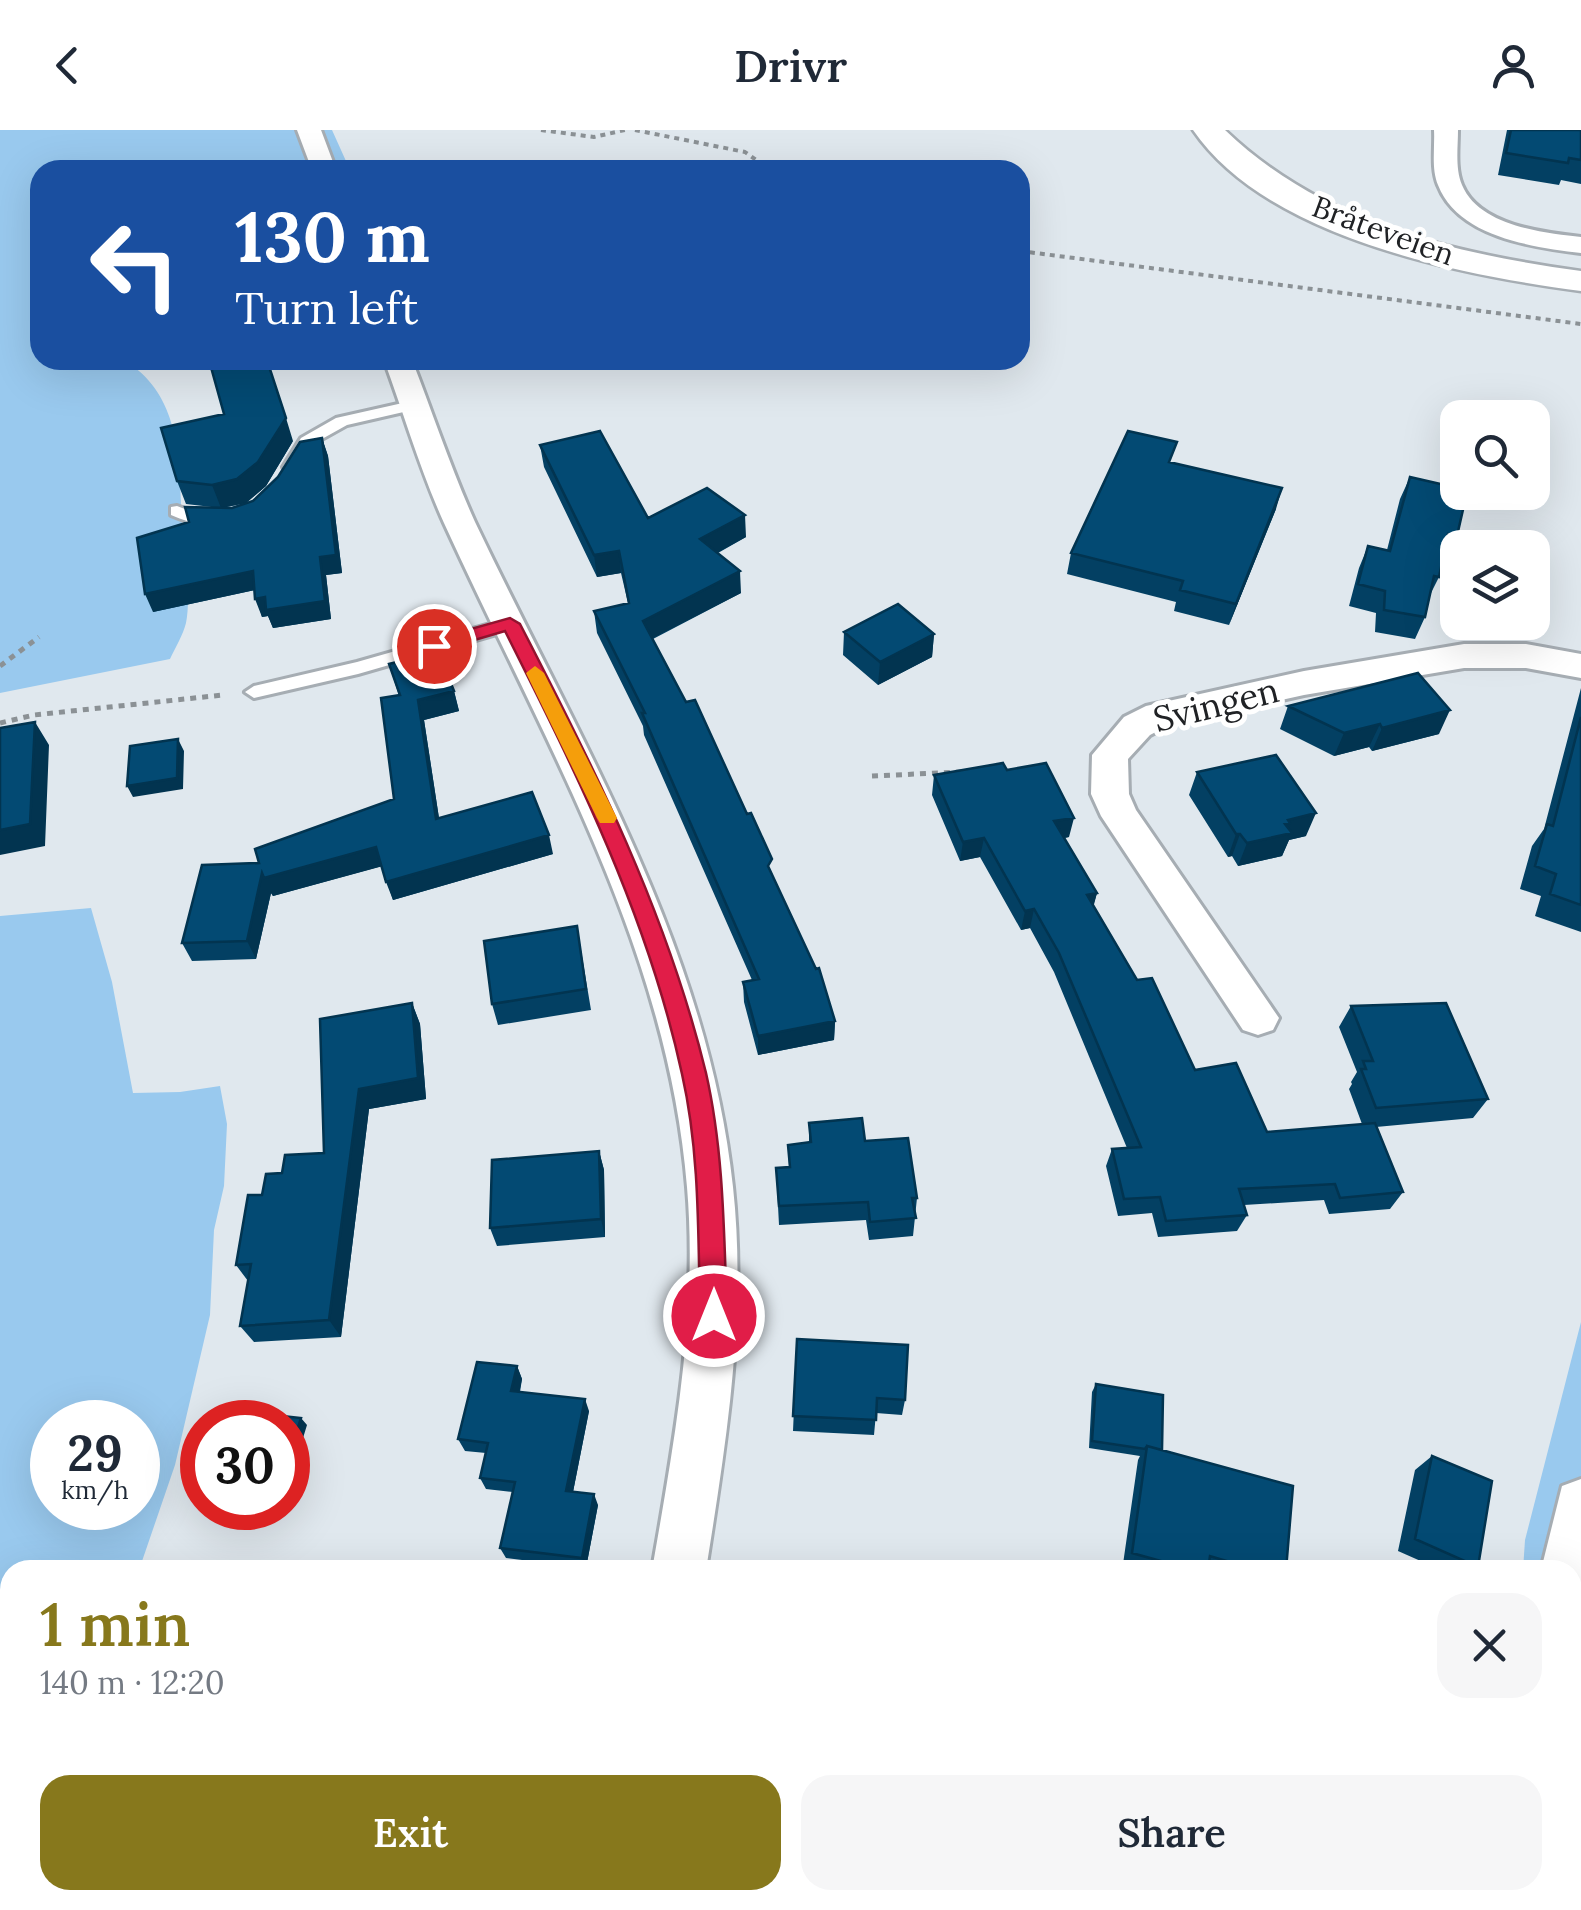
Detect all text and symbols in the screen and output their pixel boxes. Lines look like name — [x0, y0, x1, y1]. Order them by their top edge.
text: Drivr — [734, 37, 847, 94]
icon: back — [40, 38, 95, 93]
icon: person — [1486, 38, 1541, 93]
street label: Bråteveien — [1307, 187, 1460, 273]
text: 130 m — [235, 192, 430, 281]
icon: left — [70, 200, 200, 330]
text: Turn left — [235, 279, 418, 336]
map controls — [1440, 400, 1550, 640]
button: search — [1440, 400, 1550, 510]
button: layers — [1440, 530, 1550, 640]
pin — [392, 604, 477, 689]
icon: arrive — [407, 619, 462, 674]
street label: Svingen — [1148, 667, 1283, 742]
position arrow — [662, 1264, 766, 1368]
speed limit sign: 30 — [180, 1400, 310, 1530]
text: 29 — [67, 1421, 123, 1485]
text: km/h — [61, 1474, 129, 1506]
text: 1 min — [40, 1586, 190, 1662]
button: close — [1437, 1593, 1542, 1698]
text: 140 m · 12:20 — [40, 1662, 225, 1703]
button: Exit — [40, 1775, 781, 1890]
button: Share — [801, 1775, 1542, 1890]

